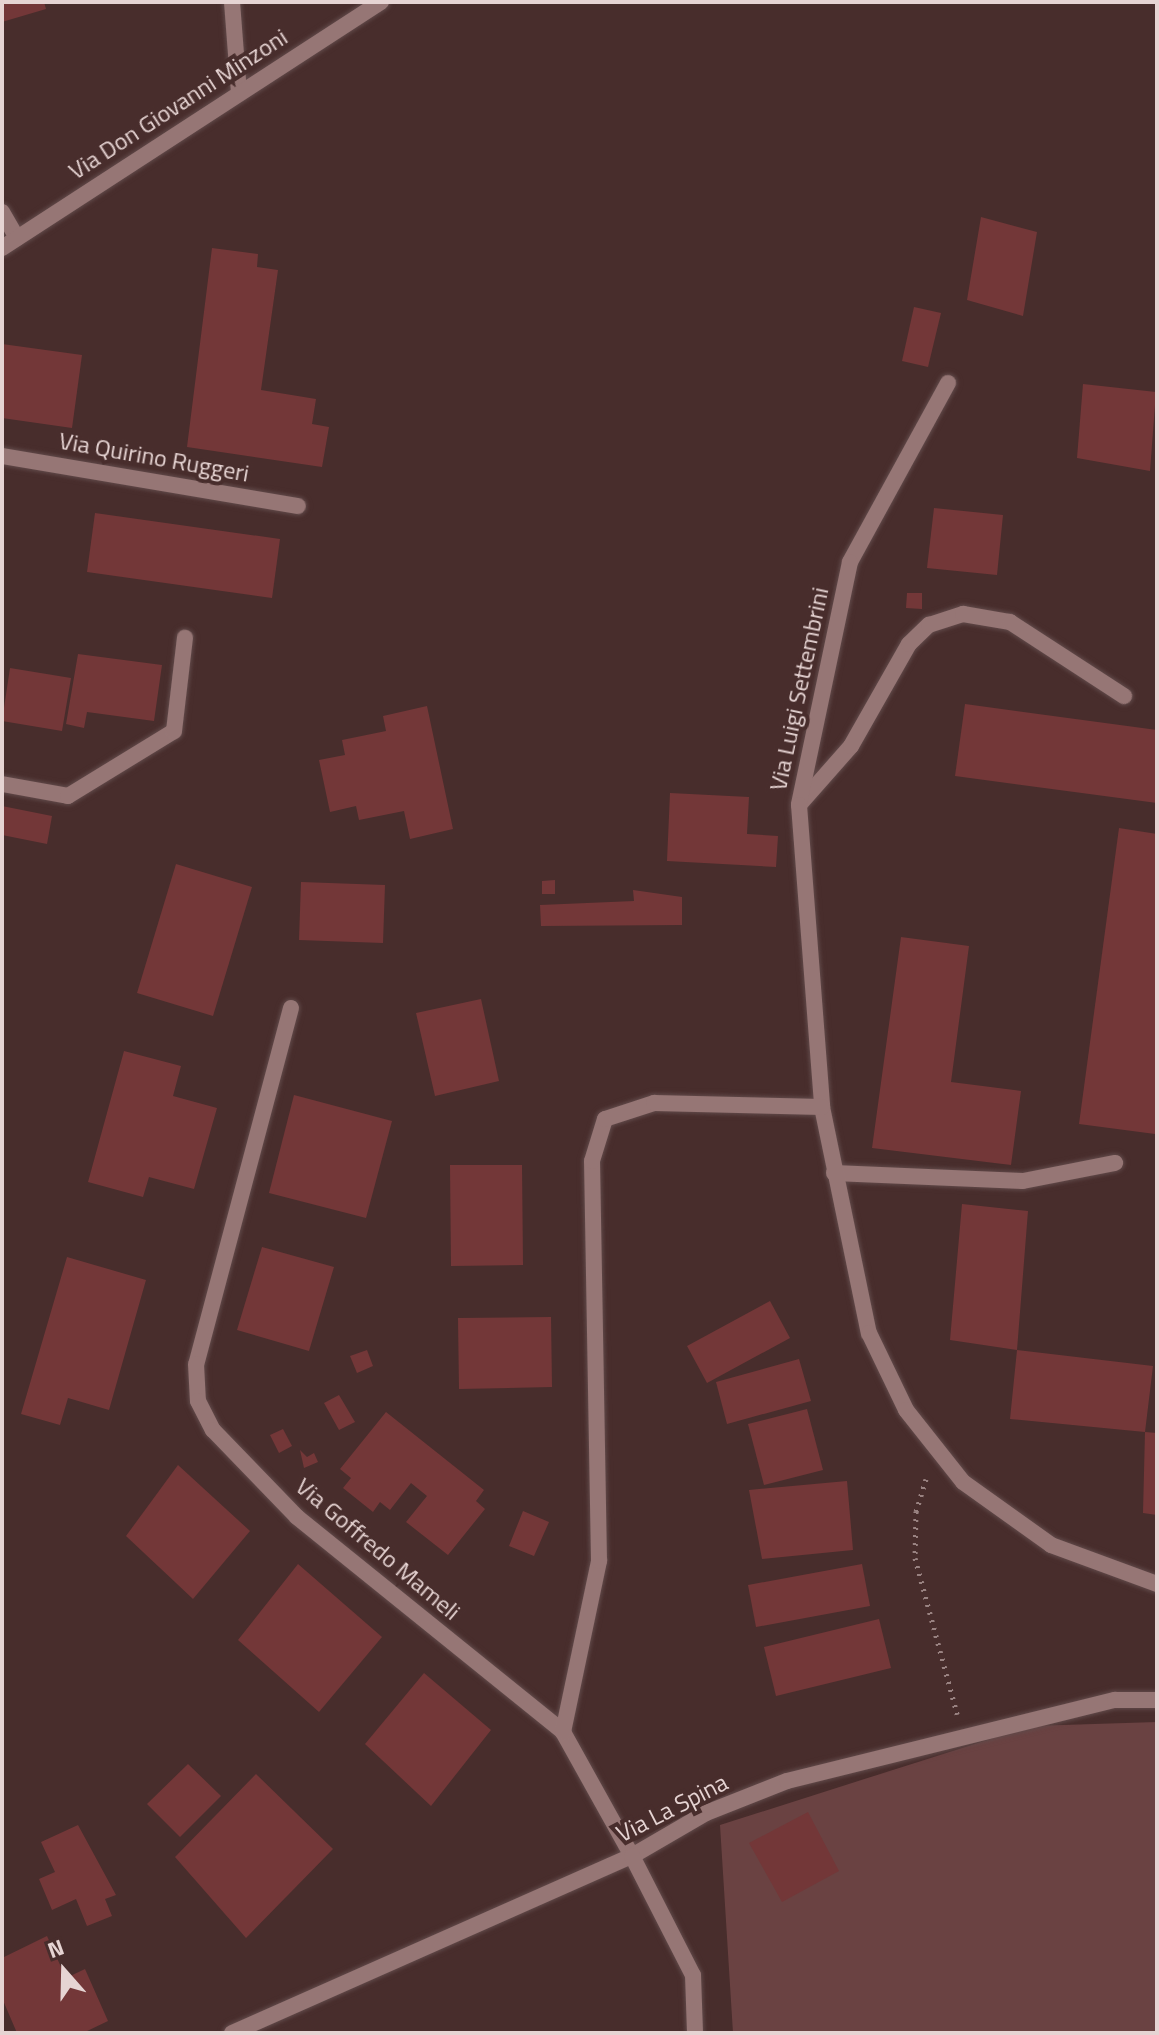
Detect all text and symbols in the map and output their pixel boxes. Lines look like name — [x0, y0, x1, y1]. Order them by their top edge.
street label: Via Don Giovanni Minzoni — [63, 22, 293, 186]
street label: Via Quirino Ruggeri — [57, 426, 251, 488]
street label: Via Luigi Settembrini — [763, 585, 835, 793]
street label: Via Goffredo Mameli — [290, 1472, 466, 1626]
street label: Via La Spina — [611, 1768, 733, 1848]
text: N — [43, 1930, 69, 1967]
north arrow — [24, 1931, 104, 2011]

